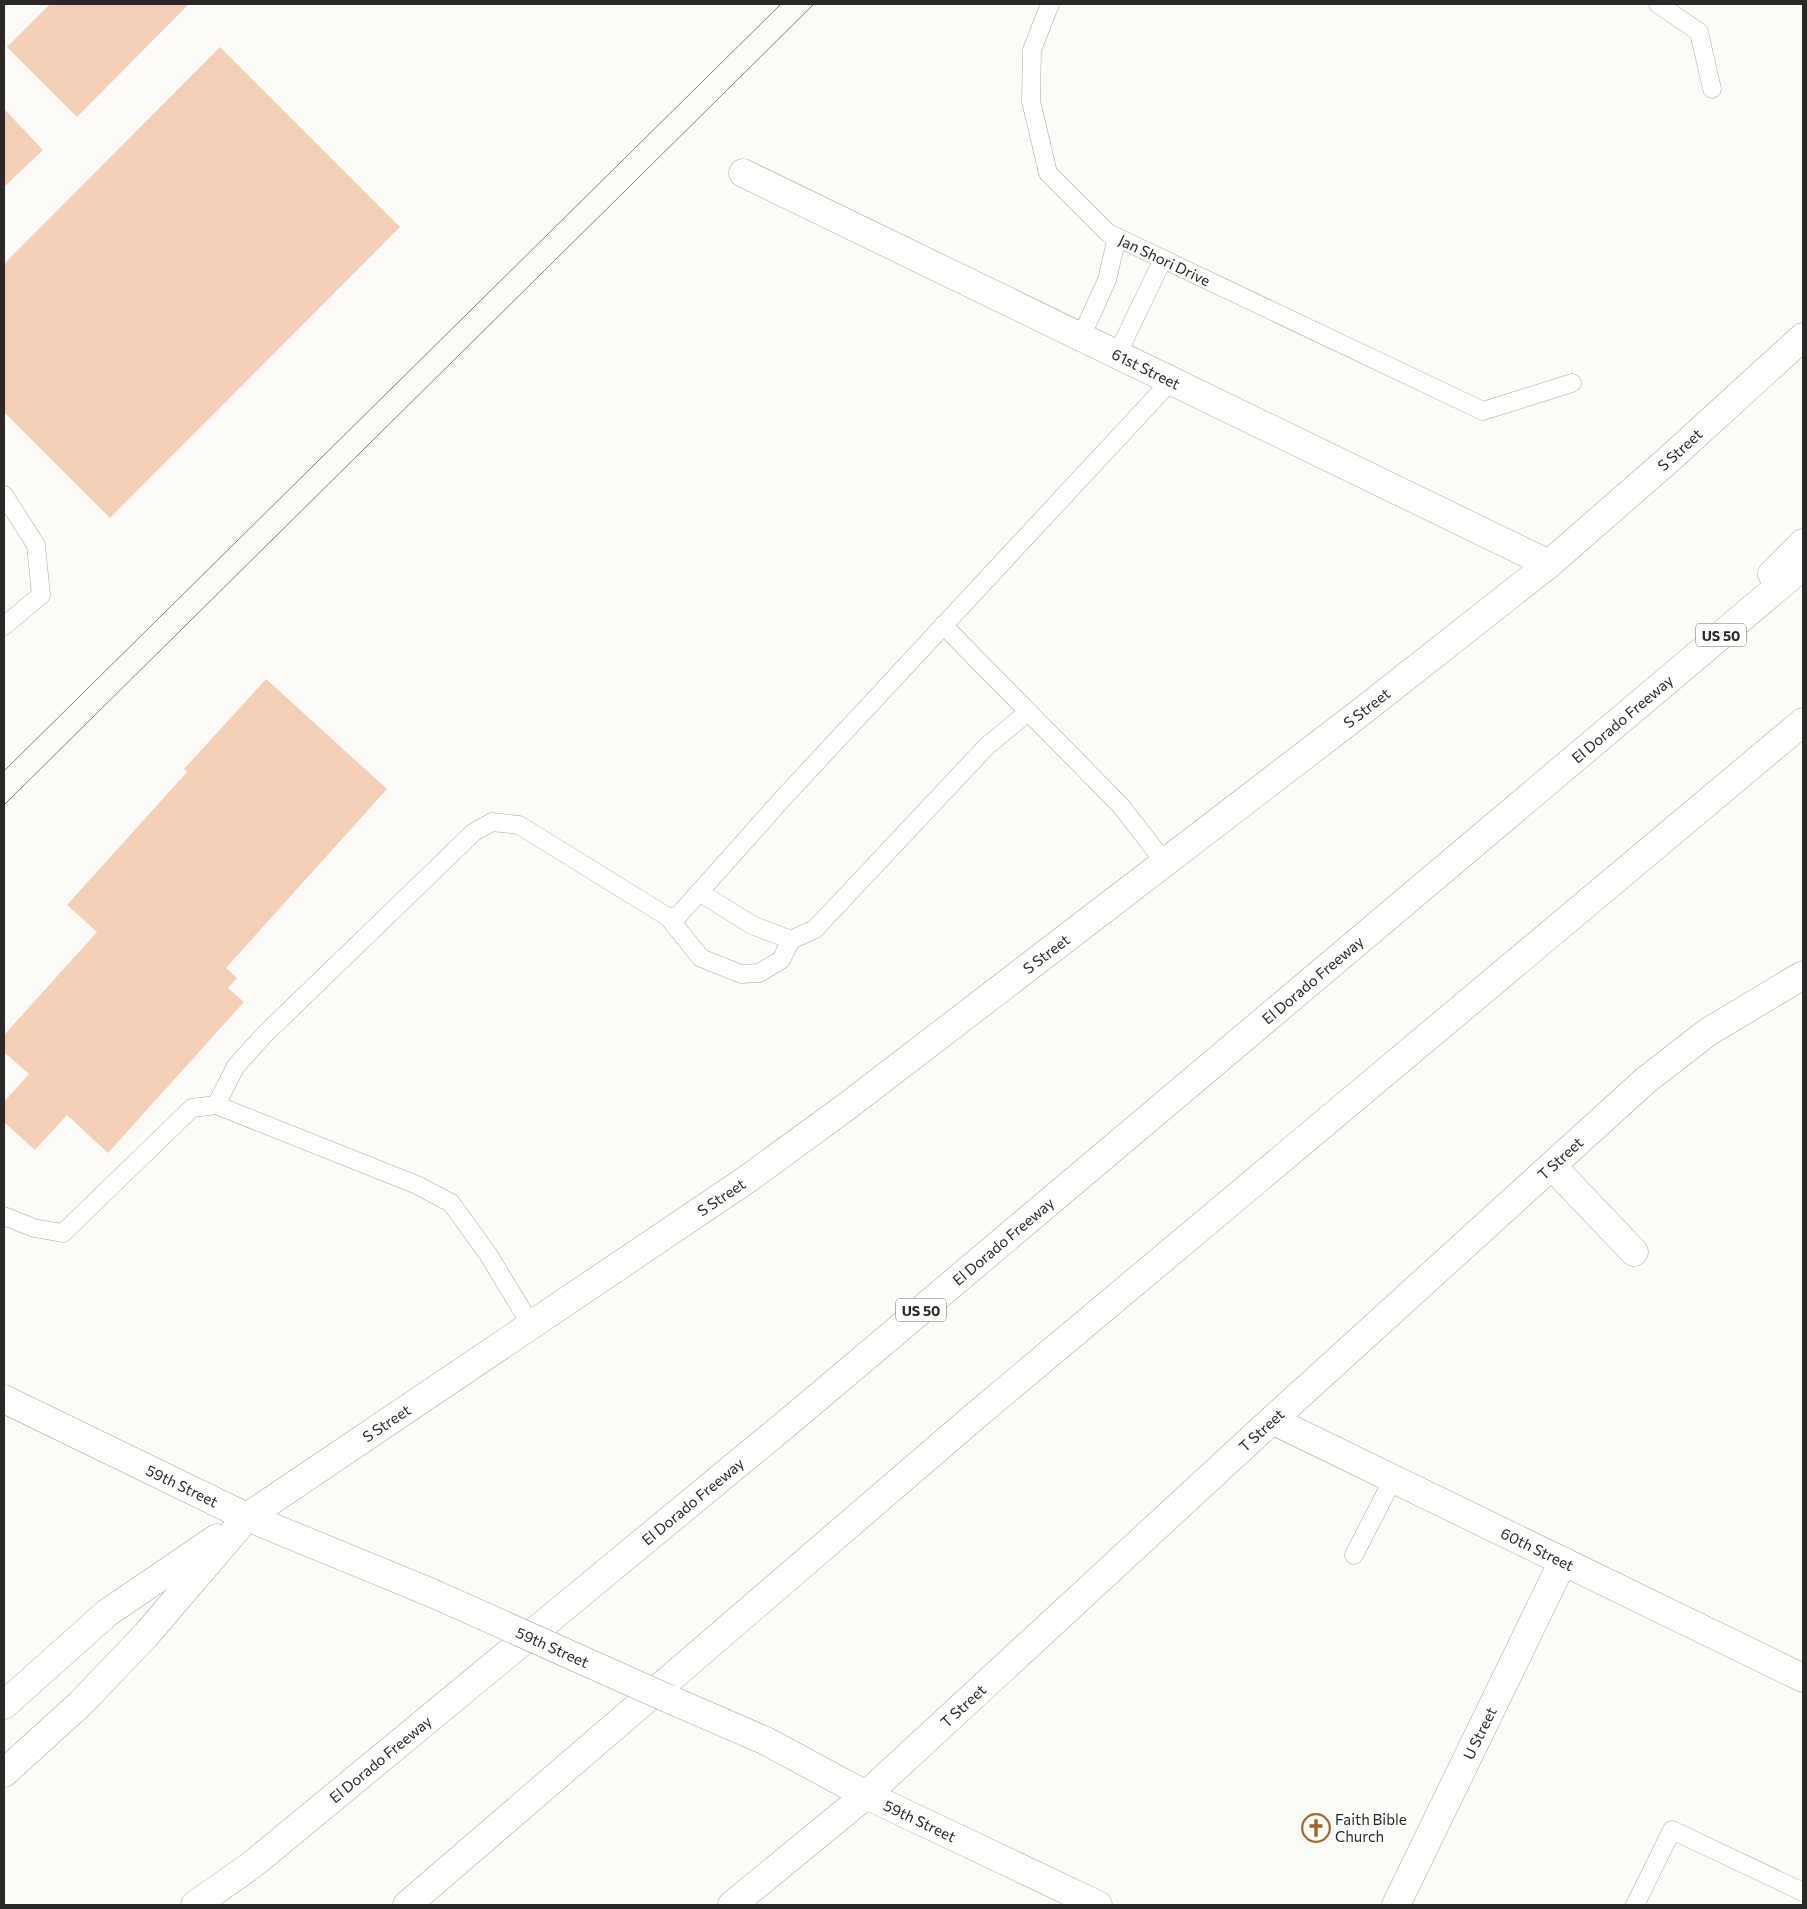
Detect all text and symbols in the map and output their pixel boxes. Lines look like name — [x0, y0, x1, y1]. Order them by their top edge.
street label: Jan Shori Drive — [1116, 231, 1213, 289]
street label: 61st Street — [1109, 344, 1183, 393]
street label: S Street — [1654, 425, 1706, 474]
road number: US 50 — [1696, 624, 1746, 646]
street label: El Dorado Freeway — [1568, 671, 1677, 766]
street label: S Street — [1340, 684, 1393, 731]
street label: S Street — [1019, 930, 1073, 977]
street label: El Dorado Freeway — [1258, 932, 1367, 1028]
street label: T Street — [1534, 1133, 1586, 1183]
street label: S Street — [694, 1174, 748, 1219]
street label: El Dorado Freeway — [949, 1193, 1057, 1289]
road number: US 50 — [896, 1298, 946, 1322]
street label: S Street — [359, 1400, 414, 1446]
street label: T Street — [1235, 1405, 1288, 1455]
street label: El Dorado Freeway — [638, 1454, 747, 1548]
street label: 59th Street — [143, 1460, 221, 1511]
street label: 60th Street — [1498, 1524, 1577, 1574]
street label: 59th Street — [513, 1623, 592, 1671]
street label: T Street — [937, 1680, 989, 1731]
street label: U Street — [1459, 1704, 1500, 1762]
street label: El Dorado Freeway — [326, 1711, 435, 1806]
street label: 59th Street — [881, 1796, 959, 1845]
place label: Faith Bible Church — [1335, 1810, 1407, 1845]
church icon: Faith Bible Church — [1301, 1813, 1331, 1843]

